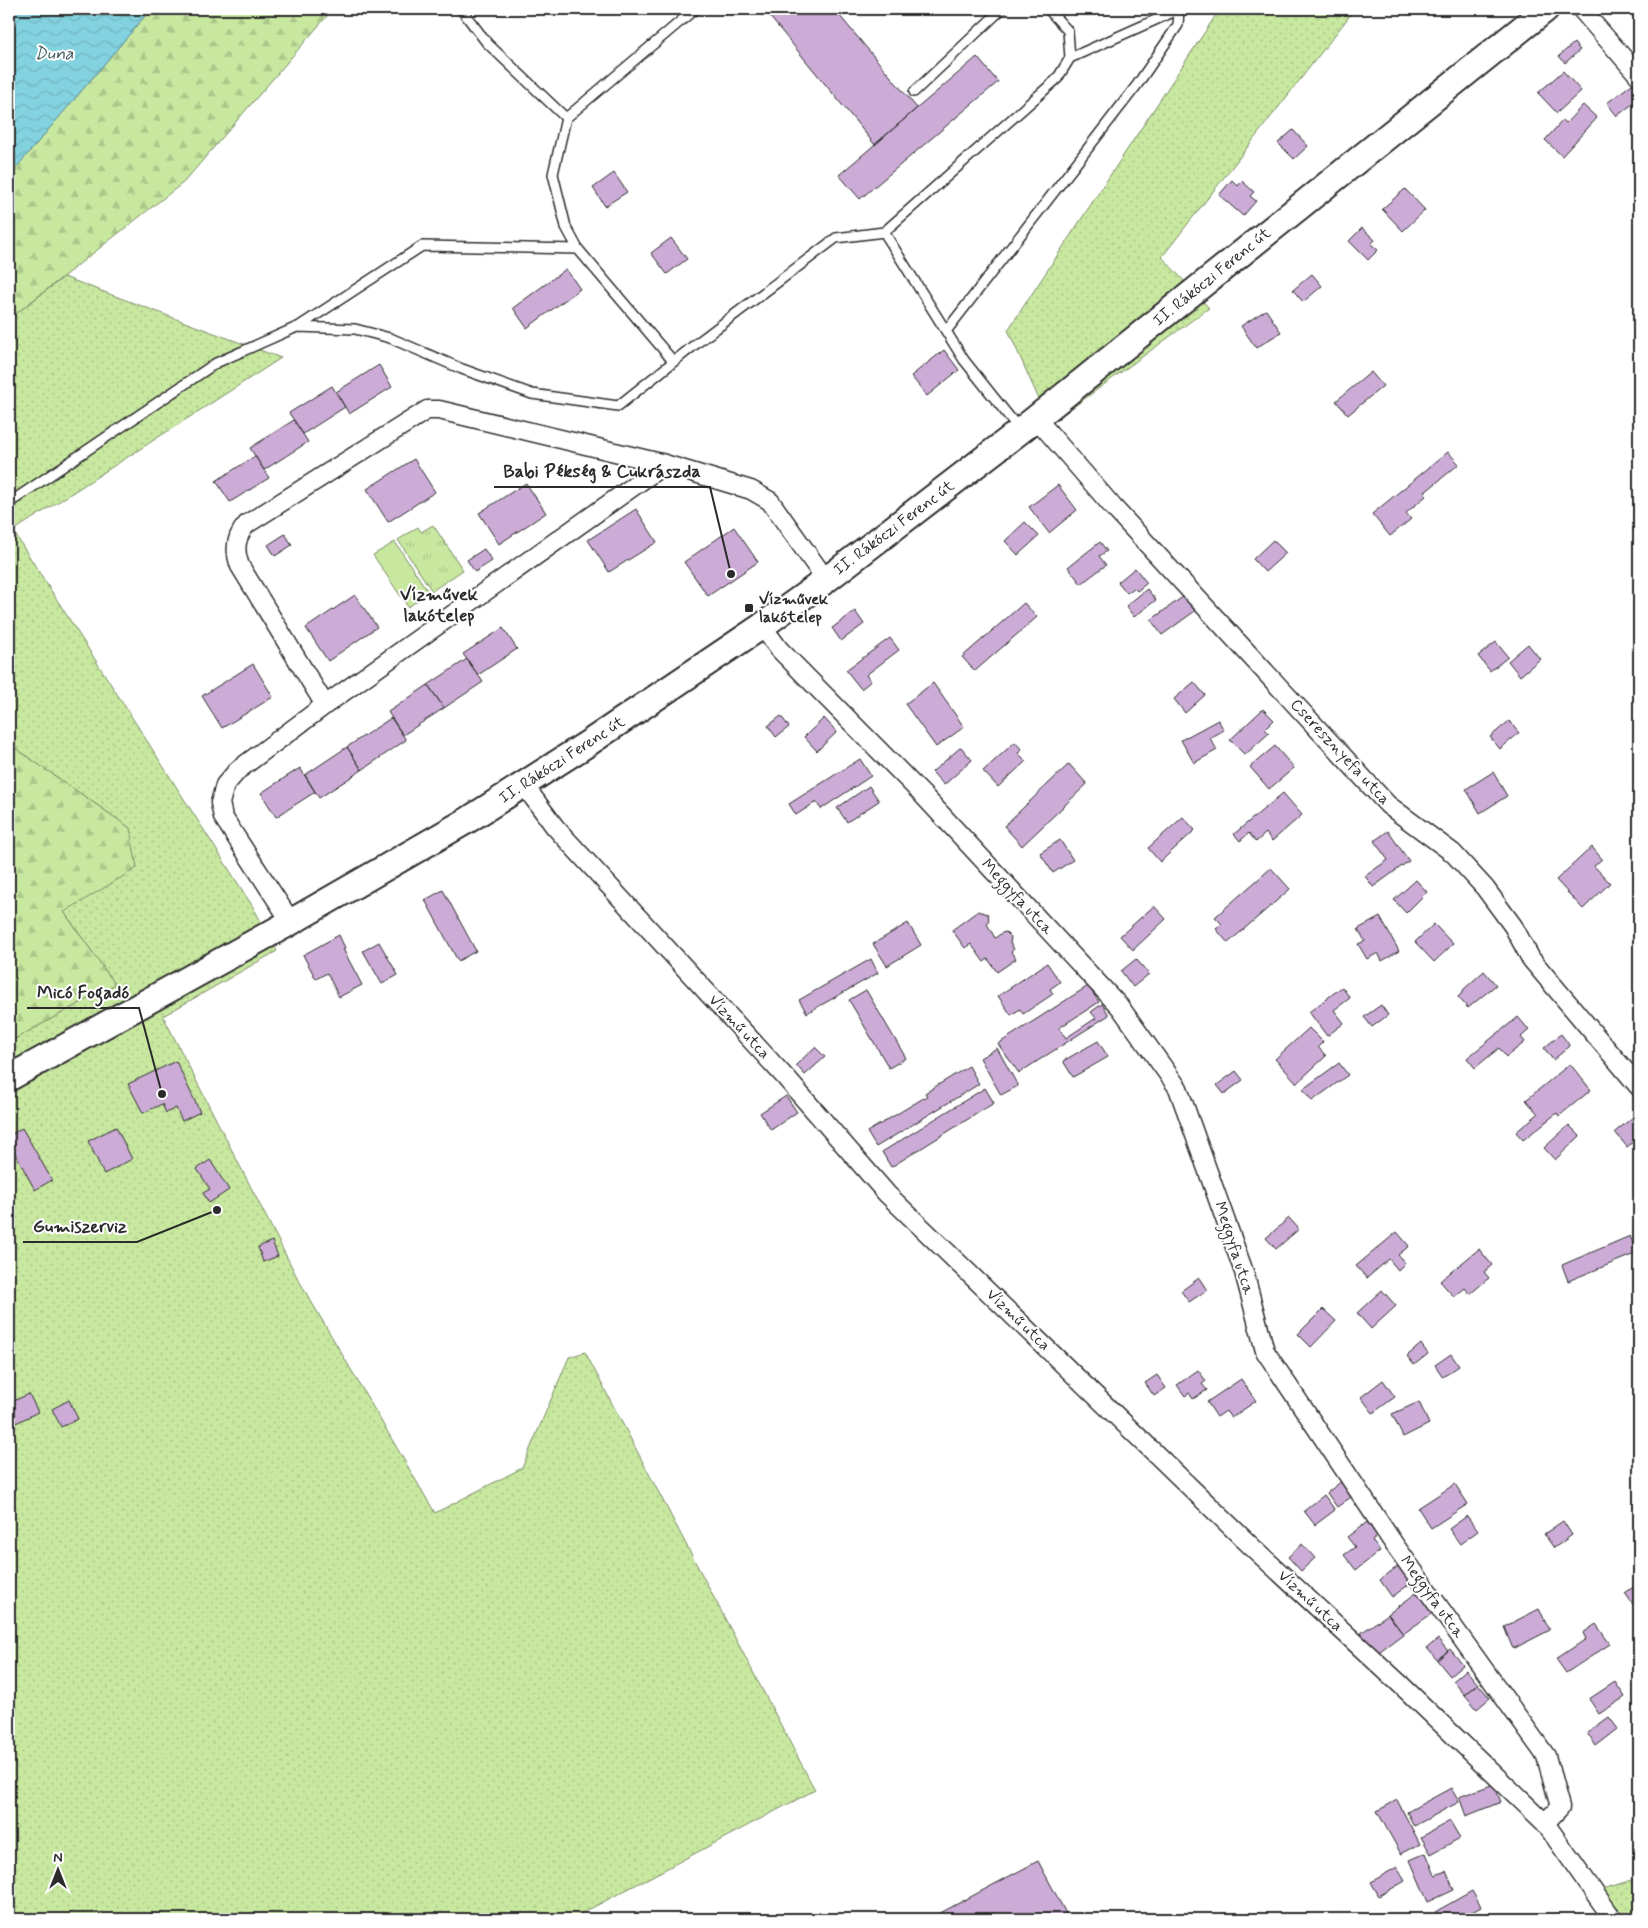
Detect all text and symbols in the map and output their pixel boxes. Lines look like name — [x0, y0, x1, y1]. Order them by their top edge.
water label: Duna — [34, 42, 74, 66]
street label: II. Rákóczi Ferenc út — [1149, 223, 1276, 331]
callout: Babi Pékség & Cukrászda — [494, 454, 710, 487]
text: Babi Pékség & Cukrászda — [503, 460, 701, 484]
street label: II. Rákóczi Ferenc út — [829, 475, 959, 580]
district label: Vízművek lakótelep — [400, 583, 479, 628]
place label: Vízművek lakótelep — [759, 589, 829, 628]
marker: Vízművek lakótelep — [743, 602, 755, 614]
street label: Cseresznyefa utca — [1285, 694, 1395, 810]
street label: II. Rákóczi Ferenc út — [495, 711, 629, 809]
street label: Meggyfa utca — [976, 855, 1058, 940]
callout: Micó Fogadó — [27, 975, 139, 1008]
text: Micó Fogadó — [37, 981, 129, 1007]
street label: Vízmű utca — [704, 990, 774, 1064]
street label: Meggyfa utca — [1208, 1199, 1259, 1298]
callout: Gumiszerviz — [23, 1209, 137, 1242]
text: Gumiszerviz — [33, 1215, 127, 1239]
street label: Vízmű utca — [981, 1284, 1055, 1356]
street label: Meggyfa utca — [1394, 1552, 1469, 1643]
street label: Vízmű utca — [1273, 1566, 1347, 1636]
north arrow — [32, 1846, 82, 1896]
text: N — [53, 1849, 63, 1867]

